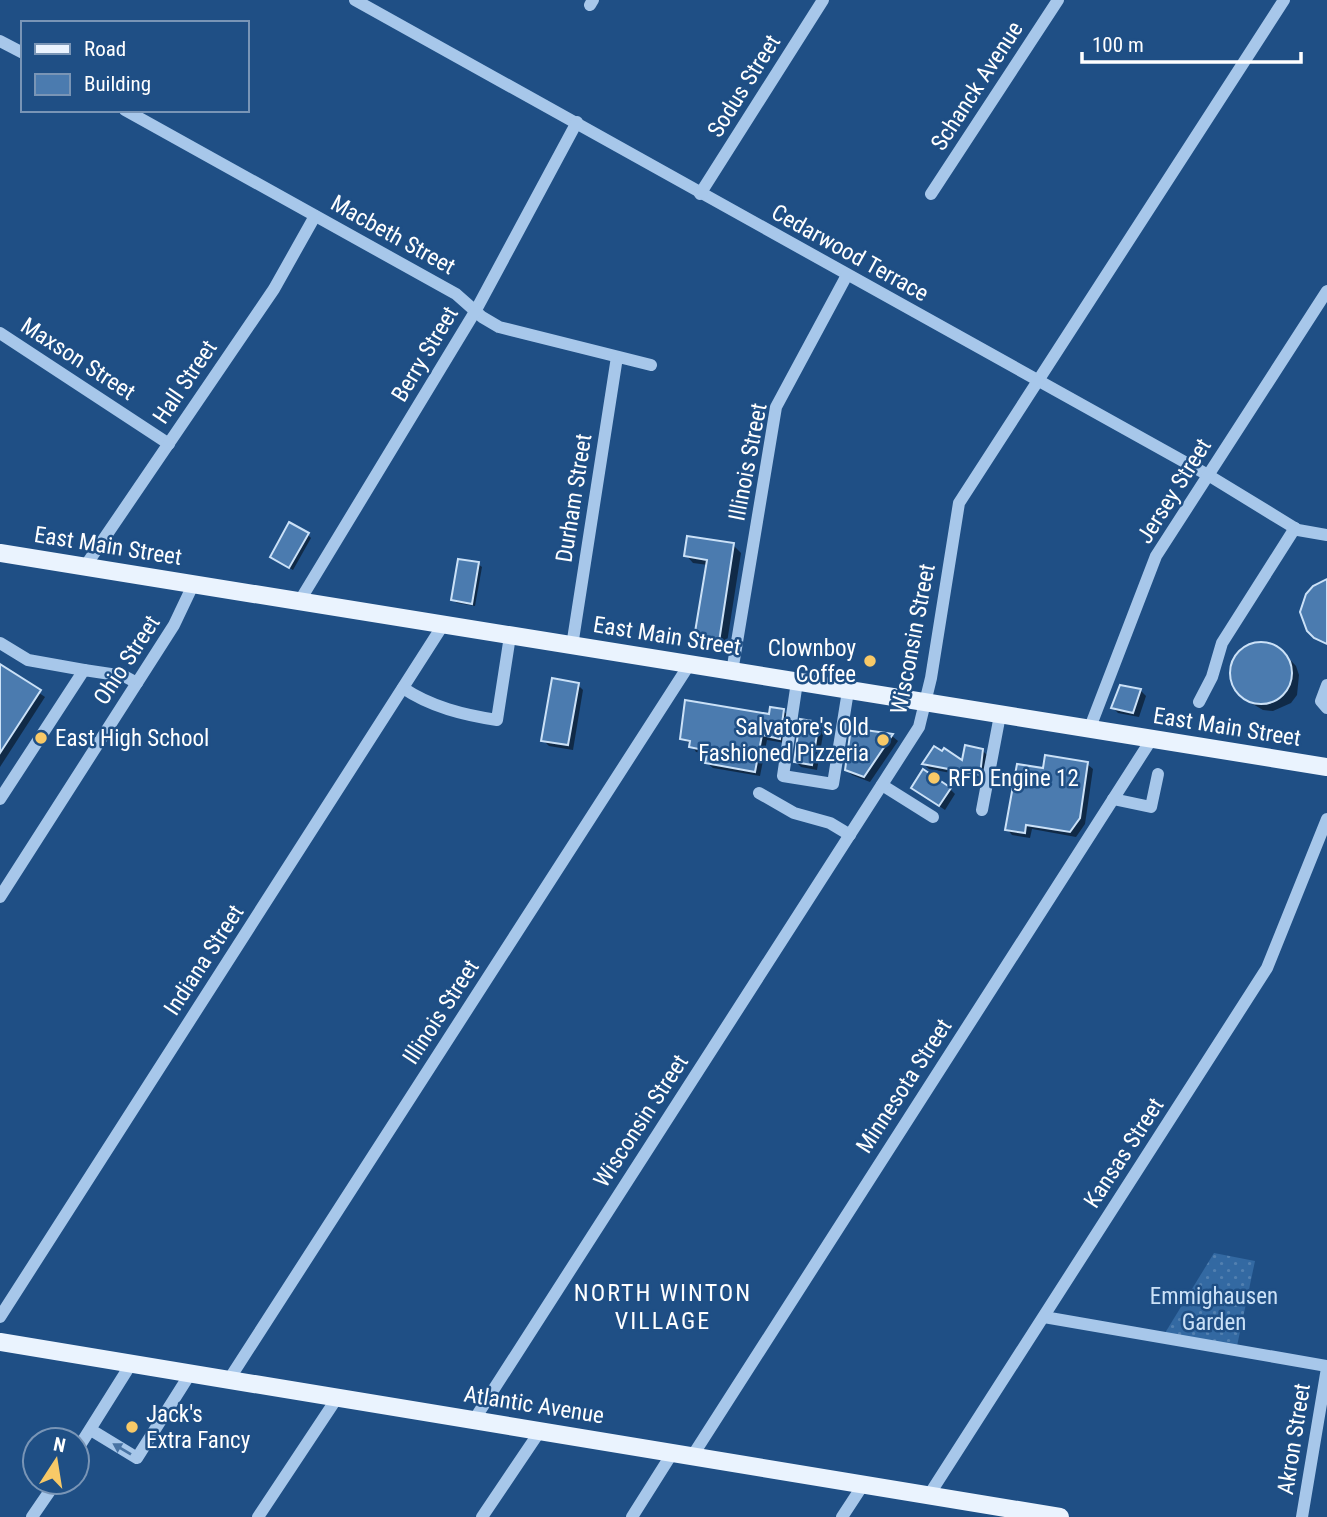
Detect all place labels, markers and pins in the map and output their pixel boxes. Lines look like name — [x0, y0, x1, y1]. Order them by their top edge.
place label: Clownboy Coffee — [768, 635, 856, 688]
marker: Clownboy Coffee — [862, 653, 878, 669]
place label: Salvatore's Old Fashioned Pizzeria — [698, 714, 869, 767]
place label: East High School — [55, 725, 209, 752]
marker: East High School — [33, 730, 49, 746]
marker: Salvatore's Old Fashioned Pizzeria — [875, 732, 891, 748]
place label: RFD Engine 12 — [948, 765, 1079, 792]
marker: RFD Engine 12 — [926, 770, 942, 786]
place label: Jack's Extra Fancy — [146, 1401, 251, 1454]
marker: Jack's Extra Fancy — [124, 1419, 140, 1435]

